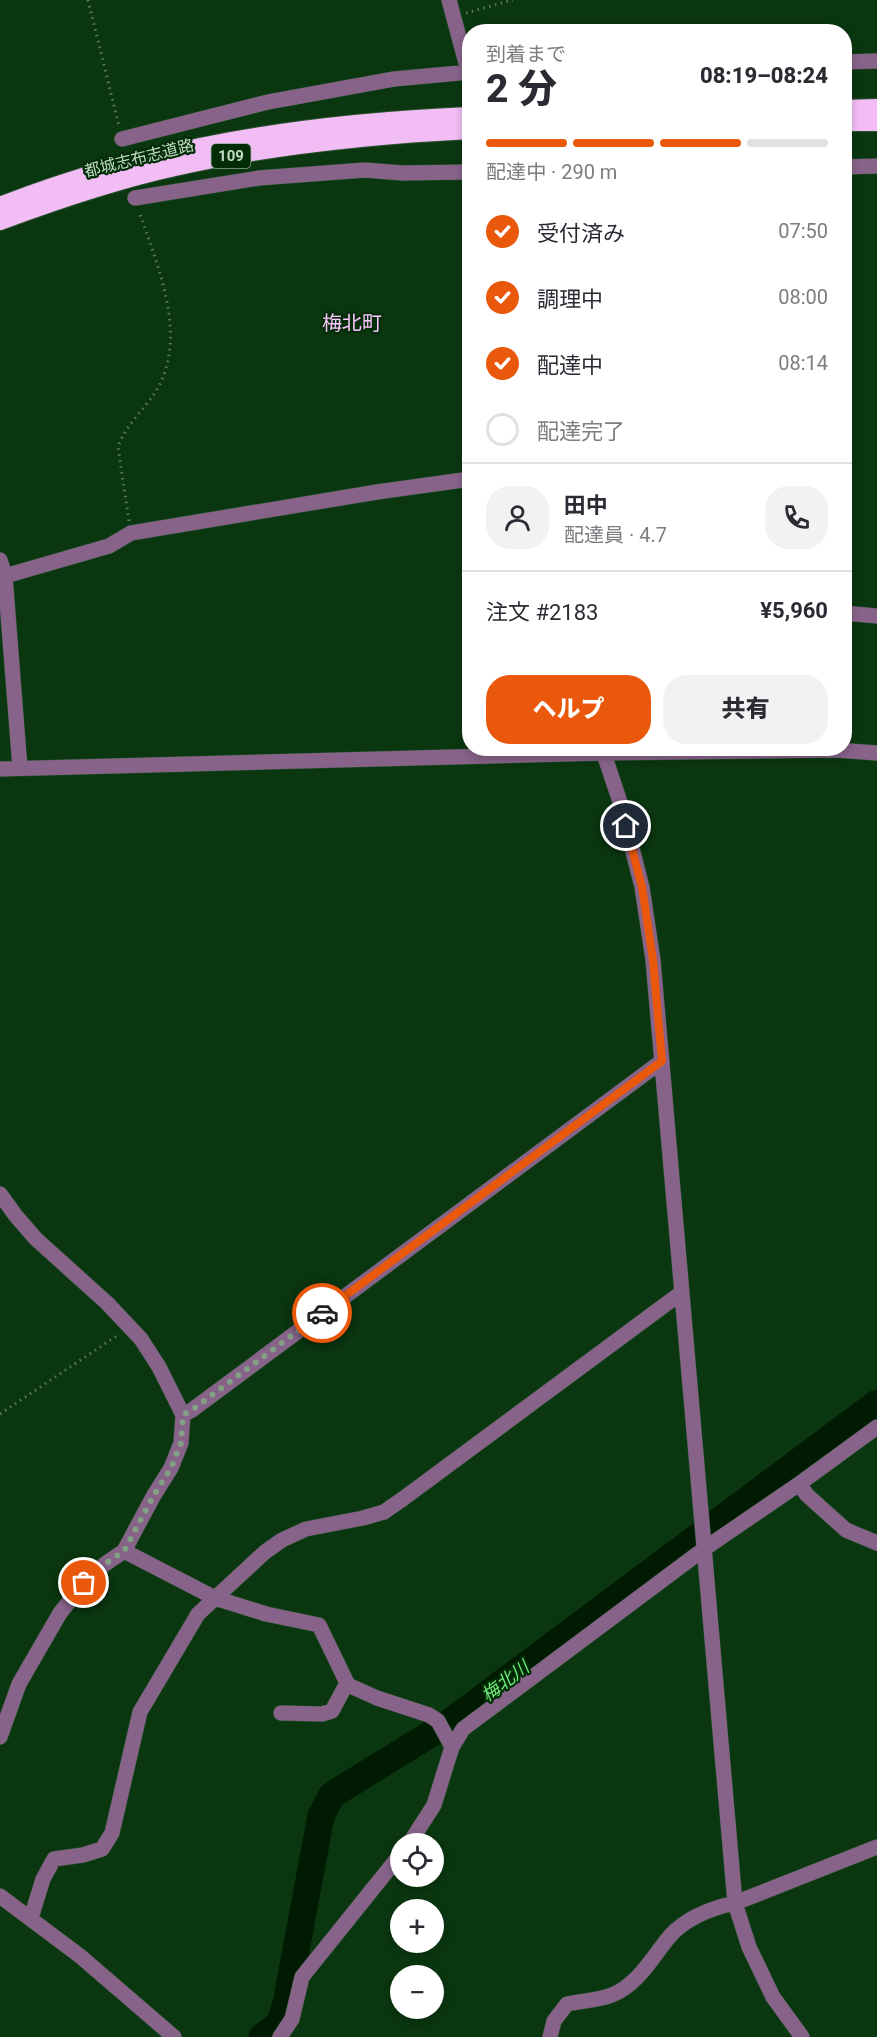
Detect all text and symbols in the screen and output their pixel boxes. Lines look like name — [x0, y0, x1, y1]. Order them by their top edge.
text: 到着まで — [486, 42, 566, 66]
text: 08:19–08:24 — [700, 63, 828, 88]
text: 2 分 — [486, 66, 557, 112]
street label: 都城志布志道路 — [82, 135, 196, 181]
road number: 109 — [212, 144, 250, 168]
text: 配達中 · 290 m — [486, 160, 617, 184]
icon: check — [486, 215, 519, 248]
text: 07:50 — [778, 219, 828, 243]
text: 受付済み — [537, 221, 625, 246]
icon: check — [486, 281, 519, 314]
text: 08:00 — [778, 285, 828, 309]
text: 調理中 — [537, 287, 603, 312]
district label: 梅北町 — [322, 311, 382, 335]
icon: check — [486, 347, 519, 380]
text: 08:14 — [778, 351, 828, 375]
text: 配達中 — [537, 353, 603, 378]
text: 配達完了 — [537, 419, 625, 444]
button: person — [486, 486, 549, 549]
button: phone — [765, 486, 828, 549]
text: 田中 — [564, 493, 608, 518]
text: 配達員 · 4.7 — [564, 523, 667, 547]
text: ¥5,960 — [760, 598, 828, 623]
text: 注文 #2183 — [486, 600, 598, 625]
button: ヘルプ — [486, 675, 651, 744]
button: 共有 — [663, 675, 828, 744]
pin — [600, 800, 651, 851]
icon: home — [609, 809, 642, 842]
courier — [292, 1283, 352, 1343]
icon: car — [306, 1297, 339, 1330]
pin — [58, 1557, 109, 1608]
icon: bag — [67, 1566, 100, 1599]
water label: 梅北川 — [477, 1655, 534, 1706]
map controls — [390, 1833, 444, 2019]
button: locate — [390, 1833, 444, 1887]
button: + — [390, 1899, 444, 1953]
button: − — [390, 1965, 444, 2019]

